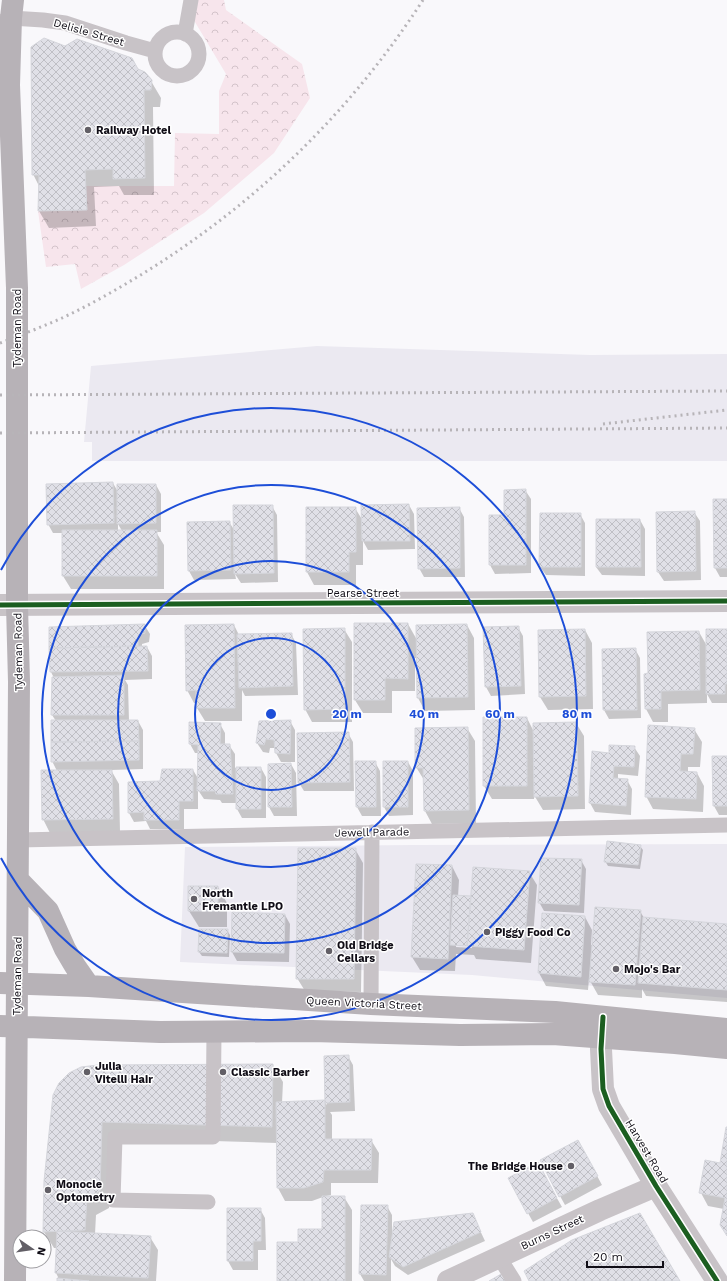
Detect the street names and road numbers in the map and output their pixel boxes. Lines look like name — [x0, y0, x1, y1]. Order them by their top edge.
street label: Delisle Street — [52, 16, 126, 49]
street label: Tydeman Road — [11, 289, 24, 367]
street label: Pearse Street — [327, 587, 400, 600]
street label: Tydeman Road — [11, 612, 26, 691]
street label: Jewell Parade — [335, 825, 409, 840]
street label: Tydeman Road — [10, 937, 25, 1016]
street label: Queen Victoria Street — [306, 994, 422, 1013]
street label: Harvest Road — [623, 1117, 671, 1185]
street label: Burns Street — [519, 1212, 586, 1253]

